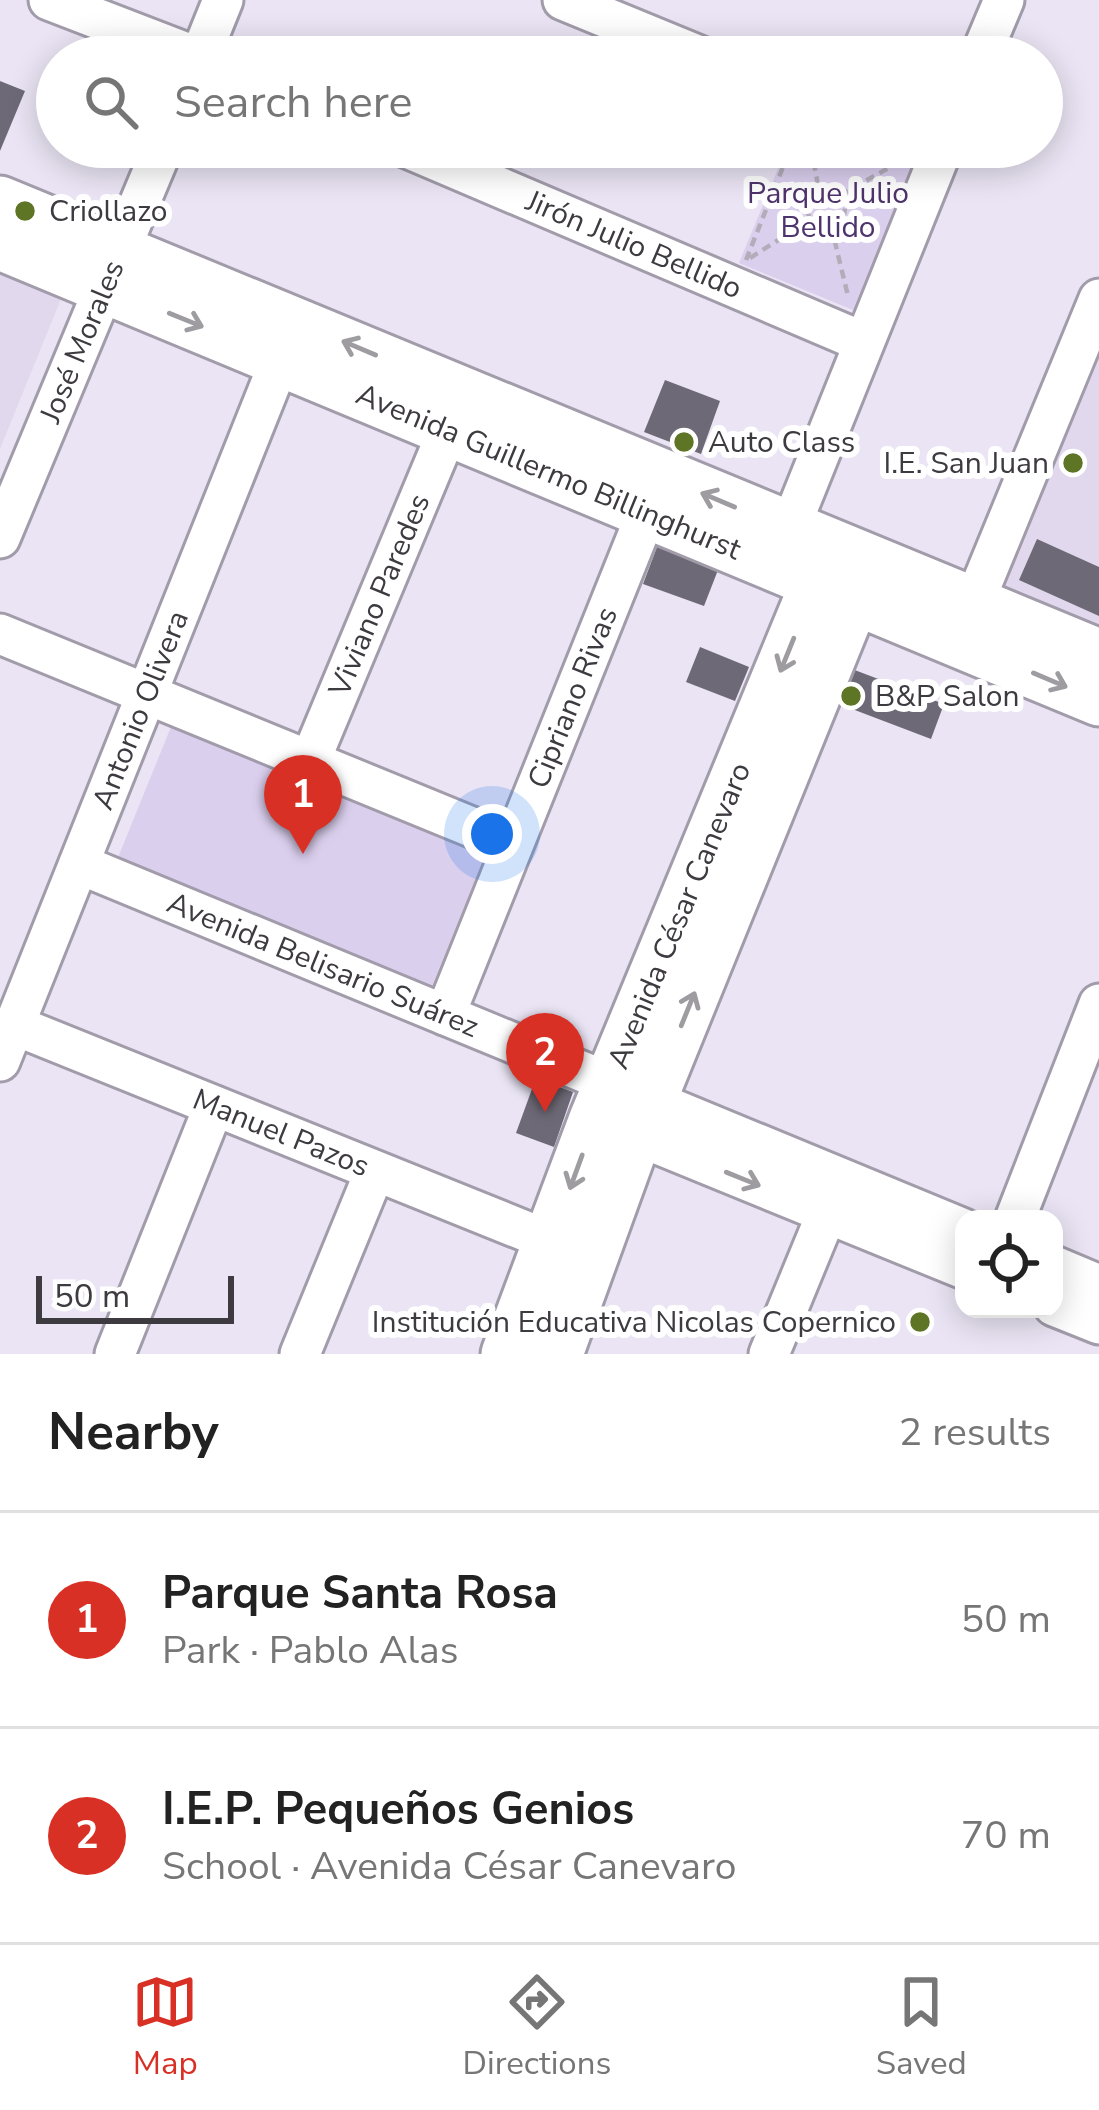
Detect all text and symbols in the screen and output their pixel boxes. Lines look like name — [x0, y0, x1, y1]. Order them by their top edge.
search box — [36, 36, 1063, 168]
icon: search — [78, 69, 144, 135]
text: Search here — [174, 72, 413, 133]
park label: Parque Julio Bellido — [747, 173, 909, 248]
street label: Jirón Julio Bellido — [519, 180, 748, 309]
place label: Criollazo — [49, 191, 168, 232]
marker: Criollazo — [12, 198, 38, 224]
street label: José Morales — [29, 254, 134, 430]
one-way arrow — [167, 311, 204, 332]
one-way arrow — [342, 336, 379, 357]
street label: Avenida Guillermo Billinghurst — [350, 374, 748, 570]
place label: Auto Class — [708, 422, 855, 463]
marker: Auto Class — [671, 429, 697, 455]
place label: I.E. San Juan — [884, 443, 1049, 484]
marker: I.E. San Juan — [1060, 450, 1086, 476]
street label: Viviano Paredes — [318, 487, 440, 703]
one-way arrow — [701, 488, 738, 509]
street label: Cipriano Rivas — [518, 601, 627, 794]
street label: Antonio Olivera — [82, 604, 198, 816]
one-way arrow — [775, 636, 796, 673]
one-way arrow — [1031, 671, 1068, 692]
place label: B&P Salon — [875, 676, 1020, 717]
marker: B&P Salon — [838, 683, 864, 709]
pin: 1 — [264, 755, 342, 854]
street label: Avenida César Canevaro — [597, 756, 761, 1075]
your location — [462, 804, 522, 864]
street label: Avenida Belisario Suárez — [161, 882, 485, 1047]
one-way arrow — [679, 991, 700, 1028]
pin: 2 — [506, 1013, 584, 1112]
street label: Manuel Pazos — [187, 1079, 375, 1187]
one-way arrow — [563, 1152, 585, 1189]
one-way arrow — [723, 1169, 760, 1191]
map controls — [955, 1210, 1063, 1318]
button: locate — [955, 1210, 1063, 1318]
scale bar — [36, 1270, 234, 1323]
text: 50 m — [54, 1274, 130, 1319]
place label: Institución Educativa Nicolas Copernico — [372, 1302, 896, 1343]
marker: Institución Educativa Nicolas Copernico — [907, 1309, 933, 1335]
text: Nearby — [48, 1397, 219, 1467]
text: 2 results — [899, 1406, 1051, 1459]
text: Parque Santa Rosa — [162, 1563, 558, 1624]
text: 1 — [75, 1593, 99, 1646]
text: 50 m — [961, 1593, 1051, 1646]
text: Park · Pablo Alas — [162, 1624, 458, 1677]
text: I.E.P. Pequeños Genios — [162, 1779, 634, 1840]
text: 2 — [75, 1809, 99, 1862]
text: 70 m — [961, 1809, 1051, 1862]
text: School · Avenida César Canevaro — [162, 1840, 736, 1893]
tab: Map — [132, 1969, 198, 2086]
tab: Directions — [463, 1969, 611, 2086]
tab: Saved — [876, 1969, 967, 2086]

